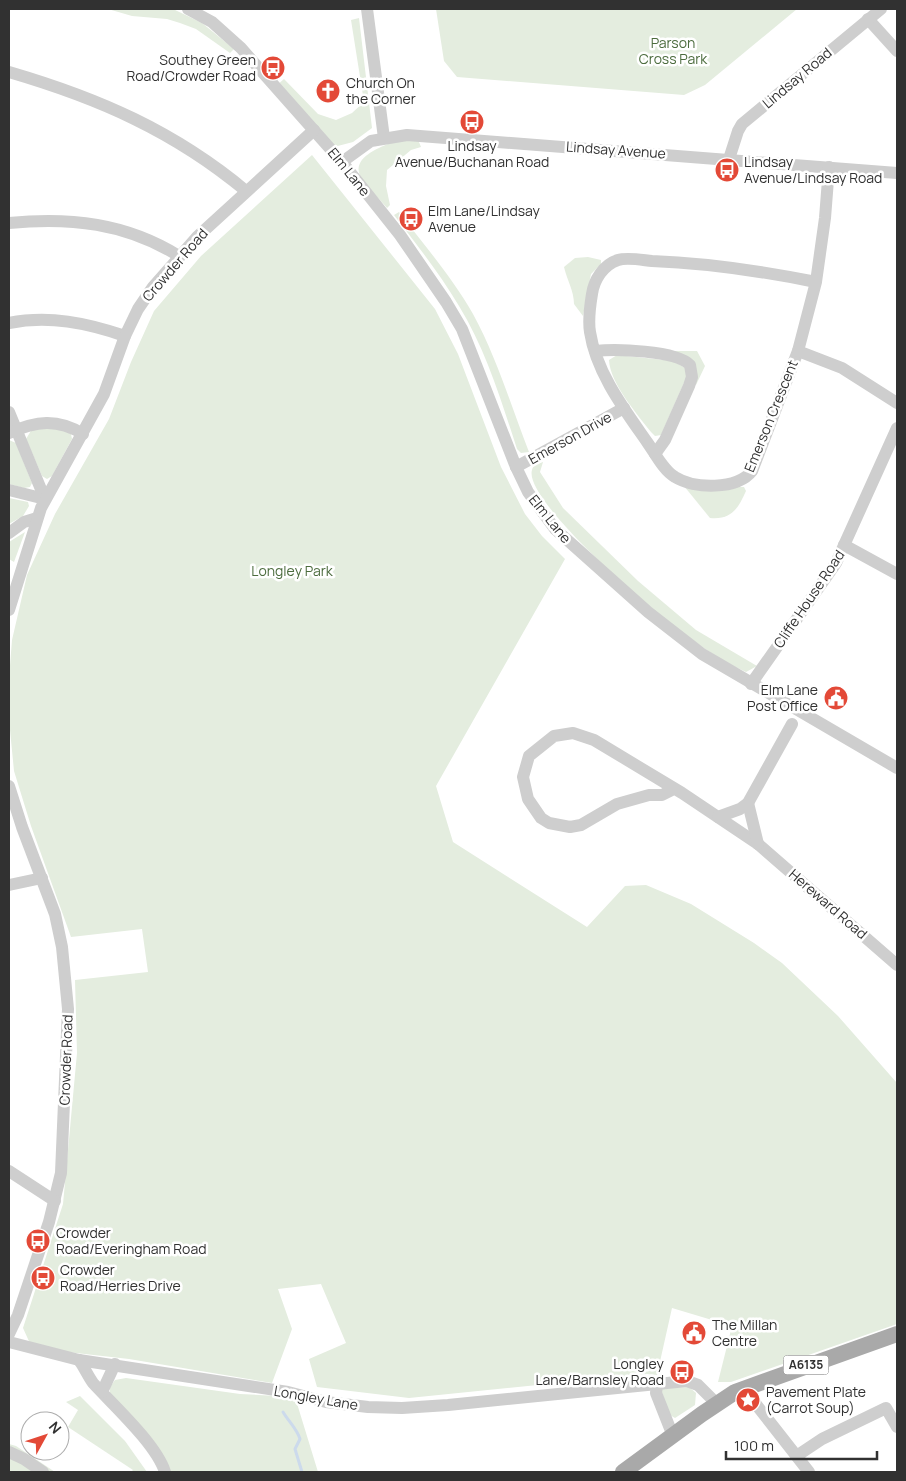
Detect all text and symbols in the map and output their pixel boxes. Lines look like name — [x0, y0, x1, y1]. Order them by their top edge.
park label: Parson Cross Park — [639, 33, 708, 68]
street label: Lindsay Road — [758, 43, 835, 112]
place label: Southey Green Road/Crowder Road — [127, 50, 256, 85]
bus stop icon: Southey Green Road/Crowder Road — [260, 55, 286, 81]
place label: Church On the Corner — [346, 73, 416, 108]
church icon: Church On the Corner — [315, 78, 341, 104]
bus stop icon: Lindsay Avenue/Buchanan Road — [459, 109, 485, 135]
place label: Lindsay Avenue/Buchanan Road — [395, 136, 549, 171]
street label: Lindsay Avenue — [566, 137, 666, 162]
street label: Elm Lane — [324, 143, 375, 200]
place label: Lindsay Avenue/Lindsay Road — [744, 152, 882, 187]
bus stop icon: Lindsay Avenue/Lindsay Road — [714, 157, 740, 183]
place label: Elm Lane/Lindsay Avenue — [428, 201, 540, 236]
bus stop icon: Elm Lane/Lindsay Avenue — [398, 206, 424, 232]
street label: Crowder Road — [138, 224, 212, 305]
street label: Emerson Crescent — [739, 357, 802, 475]
street label: Emerson Drive — [525, 407, 615, 468]
street label: Elm Lane — [525, 490, 576, 547]
street label: Cliffe House Road — [769, 546, 848, 651]
park label: Longley Park — [251, 561, 334, 580]
place label: Elm Lane Post Office — [747, 680, 818, 715]
public building icon: Elm Lane Post Office — [823, 685, 849, 711]
street label: Hereward Road — [785, 864, 871, 943]
street label: Crowder Road — [54, 1014, 77, 1106]
place label: Crowder Road/Everingham Road — [56, 1223, 206, 1258]
bus stop icon: Crowder Road/Everingham Road — [25, 1228, 51, 1254]
place label: Crowder Road/Herries Drive — [60, 1260, 181, 1295]
bus stop icon: Crowder Road/Herries Drive — [30, 1265, 56, 1291]
place label: The Millan Centre — [712, 1315, 777, 1350]
public building icon: The Millan Centre — [681, 1320, 707, 1346]
place label: Longley Lane/Barnsley Road — [535, 1354, 665, 1389]
road number: A6135 — [784, 1356, 828, 1374]
bus stop icon: Longley Lane/Barnsley Road — [669, 1359, 695, 1385]
street label: Longley Lane — [273, 1381, 360, 1414]
place label: Pavement Plate (Carrot Soup) — [766, 1382, 866, 1417]
place icon: Pavement Plate (Carrot Soup) — [735, 1387, 761, 1413]
north arrow — [20, 1411, 70, 1461]
text: N — [45, 1417, 66, 1437]
scale bar — [726, 1428, 877, 1460]
text: 100 m — [734, 1435, 774, 1456]

